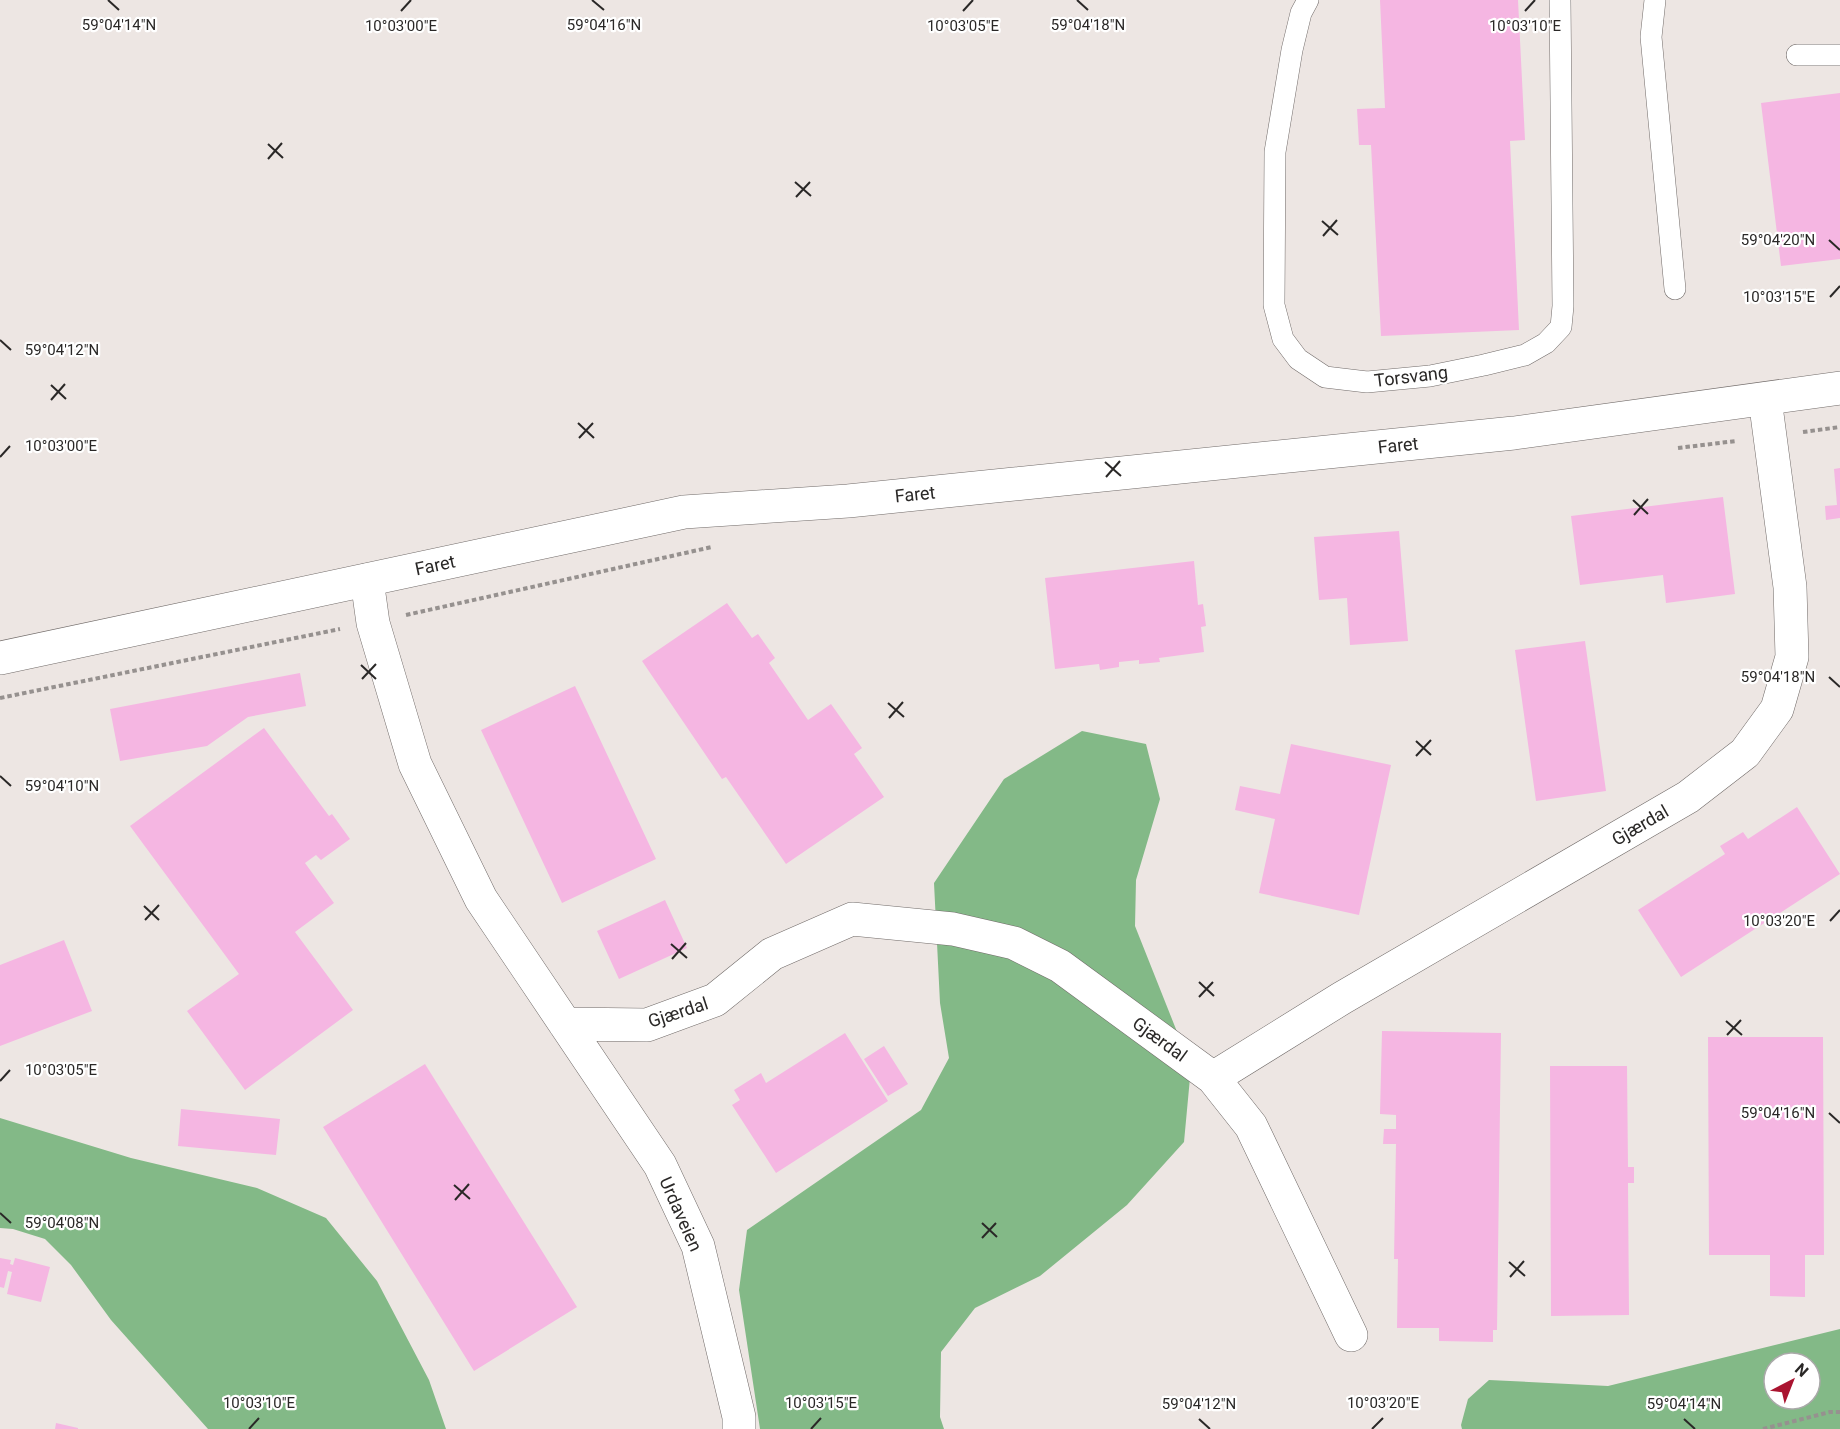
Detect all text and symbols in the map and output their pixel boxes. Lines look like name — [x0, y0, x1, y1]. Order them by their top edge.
text: 59°04'14"N — [82, 16, 156, 34]
text: 59°04'16"N — [567, 16, 641, 34]
text: 59°04'18"N — [1051, 16, 1125, 34]
text: 10°03'00"E — [365, 17, 438, 35]
text: 10°03'05"E — [927, 17, 1000, 35]
text: 10°03'10"E — [1489, 17, 1562, 35]
text: 59°04'20"N — [1741, 231, 1815, 249]
text: 10°03'15"E — [1743, 288, 1816, 306]
text: 59°04'12"N — [25, 341, 99, 359]
street label: Torsvang — [1373, 361, 1449, 391]
street label: Faret — [1377, 432, 1419, 458]
text: 10°03'00"E — [25, 437, 98, 455]
street label: Faret — [894, 481, 936, 507]
street label: Faret — [413, 550, 457, 580]
text: 59°04'18"N — [1741, 668, 1815, 686]
text: 59°04'10"N — [25, 777, 99, 795]
street label: Gjærdal — [1608, 800, 1672, 850]
text: 10°03'20"E — [1743, 912, 1816, 930]
street label: Gjærdal — [645, 992, 711, 1032]
street label: Gjærdal — [1129, 1012, 1191, 1066]
text: 10°03'05"E — [25, 1061, 98, 1079]
text: 59°04'16"N — [1741, 1104, 1815, 1122]
street label: Urdaveien — [655, 1173, 707, 1255]
text: 59°04'08"N — [25, 1214, 99, 1232]
north arrow — [1762, 1351, 1822, 1411]
text: N — [1791, 1359, 1812, 1381]
text: 10°03'10"E — [223, 1394, 296, 1412]
text: 10°03'15"E — [785, 1394, 858, 1412]
text: 10°03'20"E — [1347, 1394, 1420, 1412]
text: 59°04'12"N — [1162, 1395, 1236, 1413]
text: 59°04'14"N — [1647, 1395, 1721, 1413]

